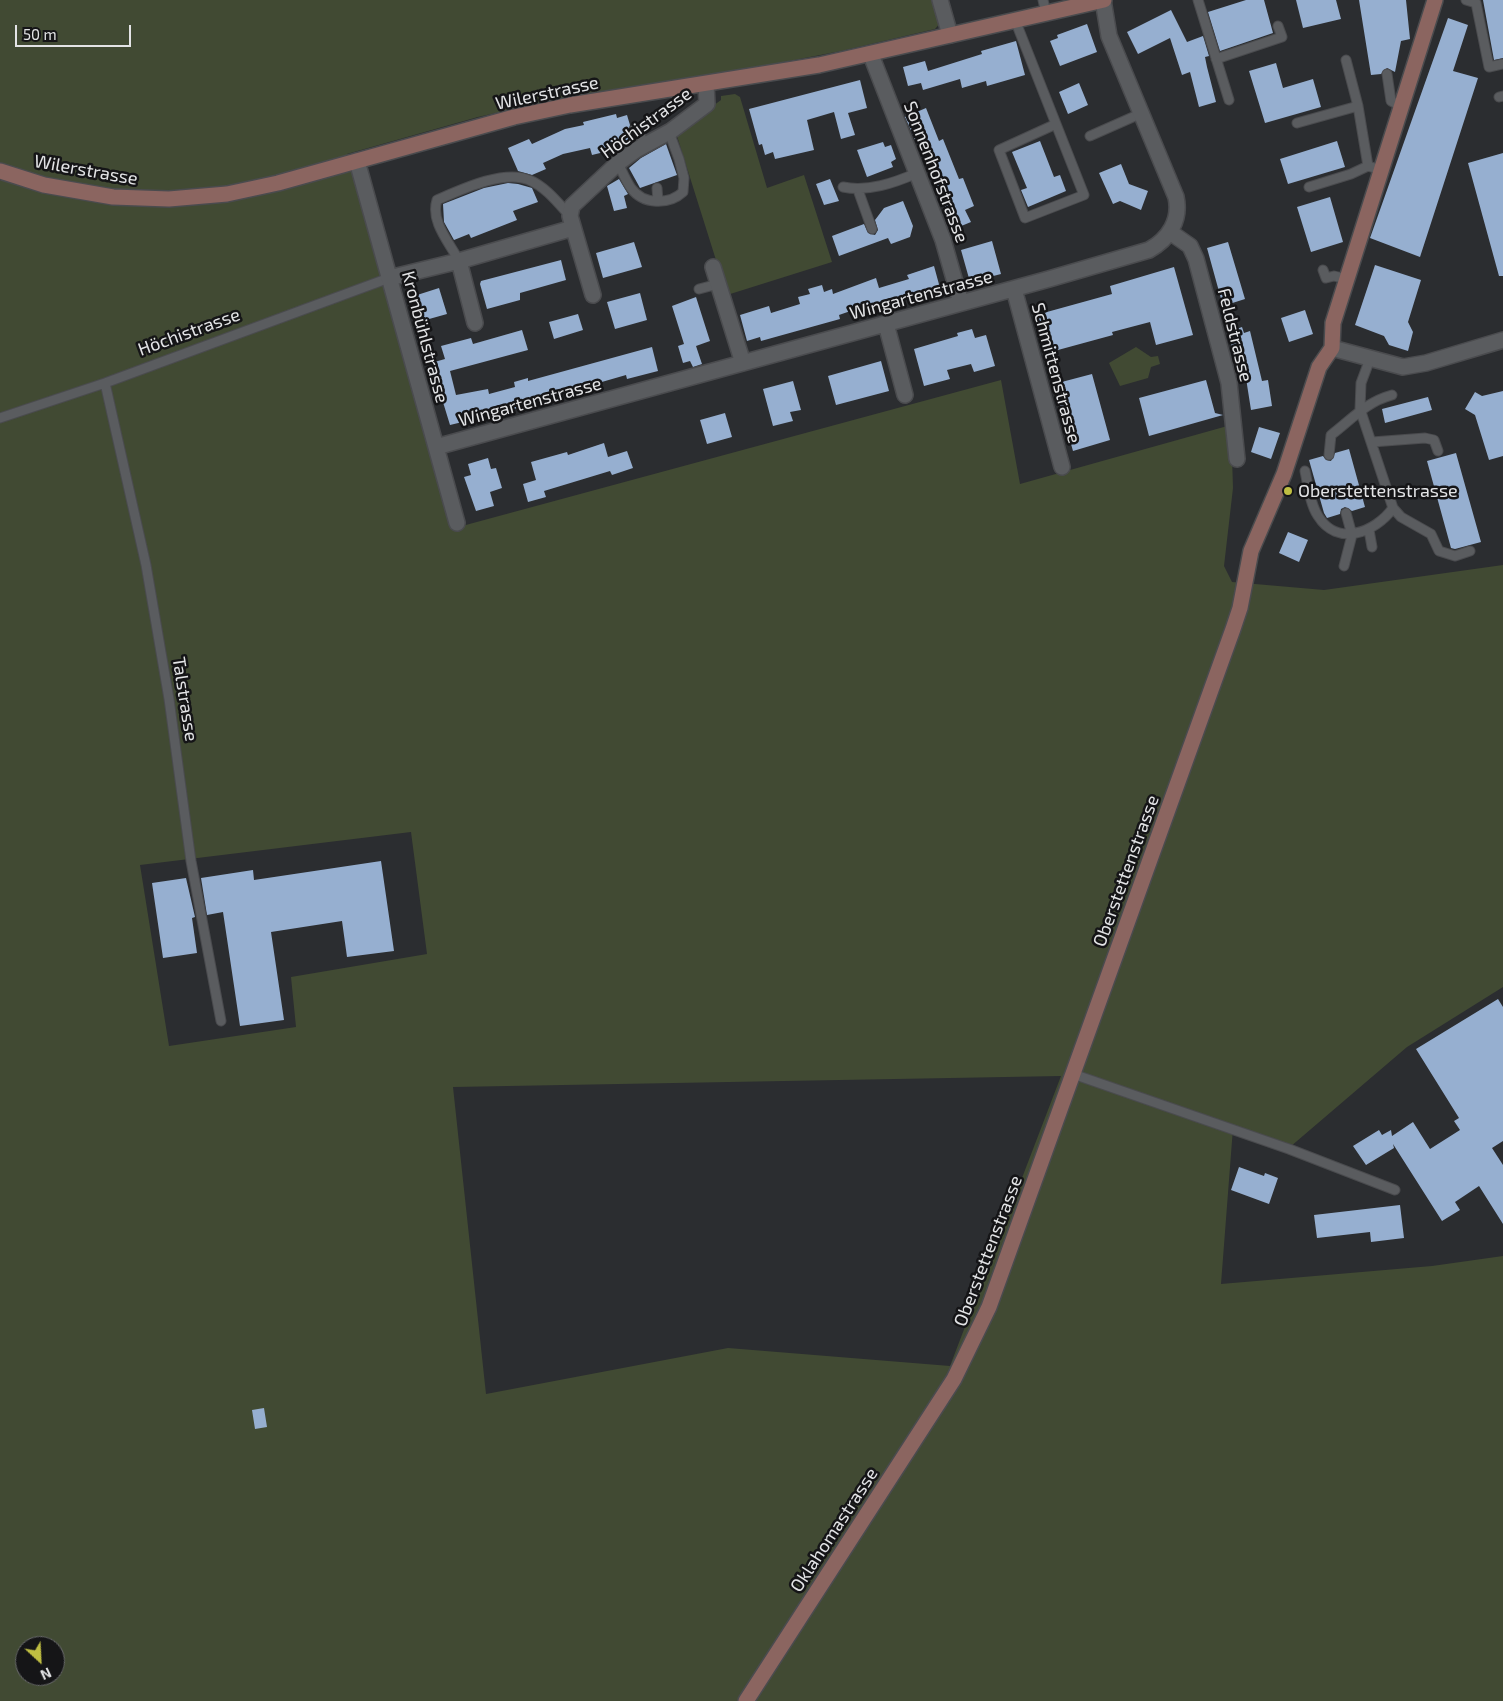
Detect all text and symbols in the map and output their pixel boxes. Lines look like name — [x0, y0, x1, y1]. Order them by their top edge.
scale bar — [18, 15, 134, 47]
text: 50 m — [23, 25, 57, 43]
street label: Wilerstrasse — [493, 72, 601, 114]
street label: Höchistrasse — [596, 83, 696, 163]
street label: Sonnenhofstrasse — [899, 98, 973, 246]
street label: Wilerstrasse — [33, 150, 139, 190]
street label: Wingartenstrasse — [847, 266, 995, 324]
street label: Kronbühlstrasse — [397, 269, 453, 405]
street label: Feldstrasse — [1213, 286, 1257, 384]
street label: Schmittenstrasse — [1027, 300, 1085, 446]
street label: Höchistrasse — [135, 304, 243, 360]
street label: Wingartenstrasse — [456, 373, 604, 431]
place label: Oberstettenstrasse — [1298, 480, 1458, 502]
marker: Oberstettenstrasse — [1282, 485, 1294, 497]
street label: Talstrasse — [168, 655, 202, 743]
street label: Oberstettenstrasse — [1089, 792, 1163, 950]
street label: Oberstettenstrasse — [949, 1173, 1027, 1329]
street label: Oklahomastrasse — [786, 1464, 882, 1596]
north arrow — [15, 1636, 65, 1686]
text: N — [38, 1664, 54, 1684]

